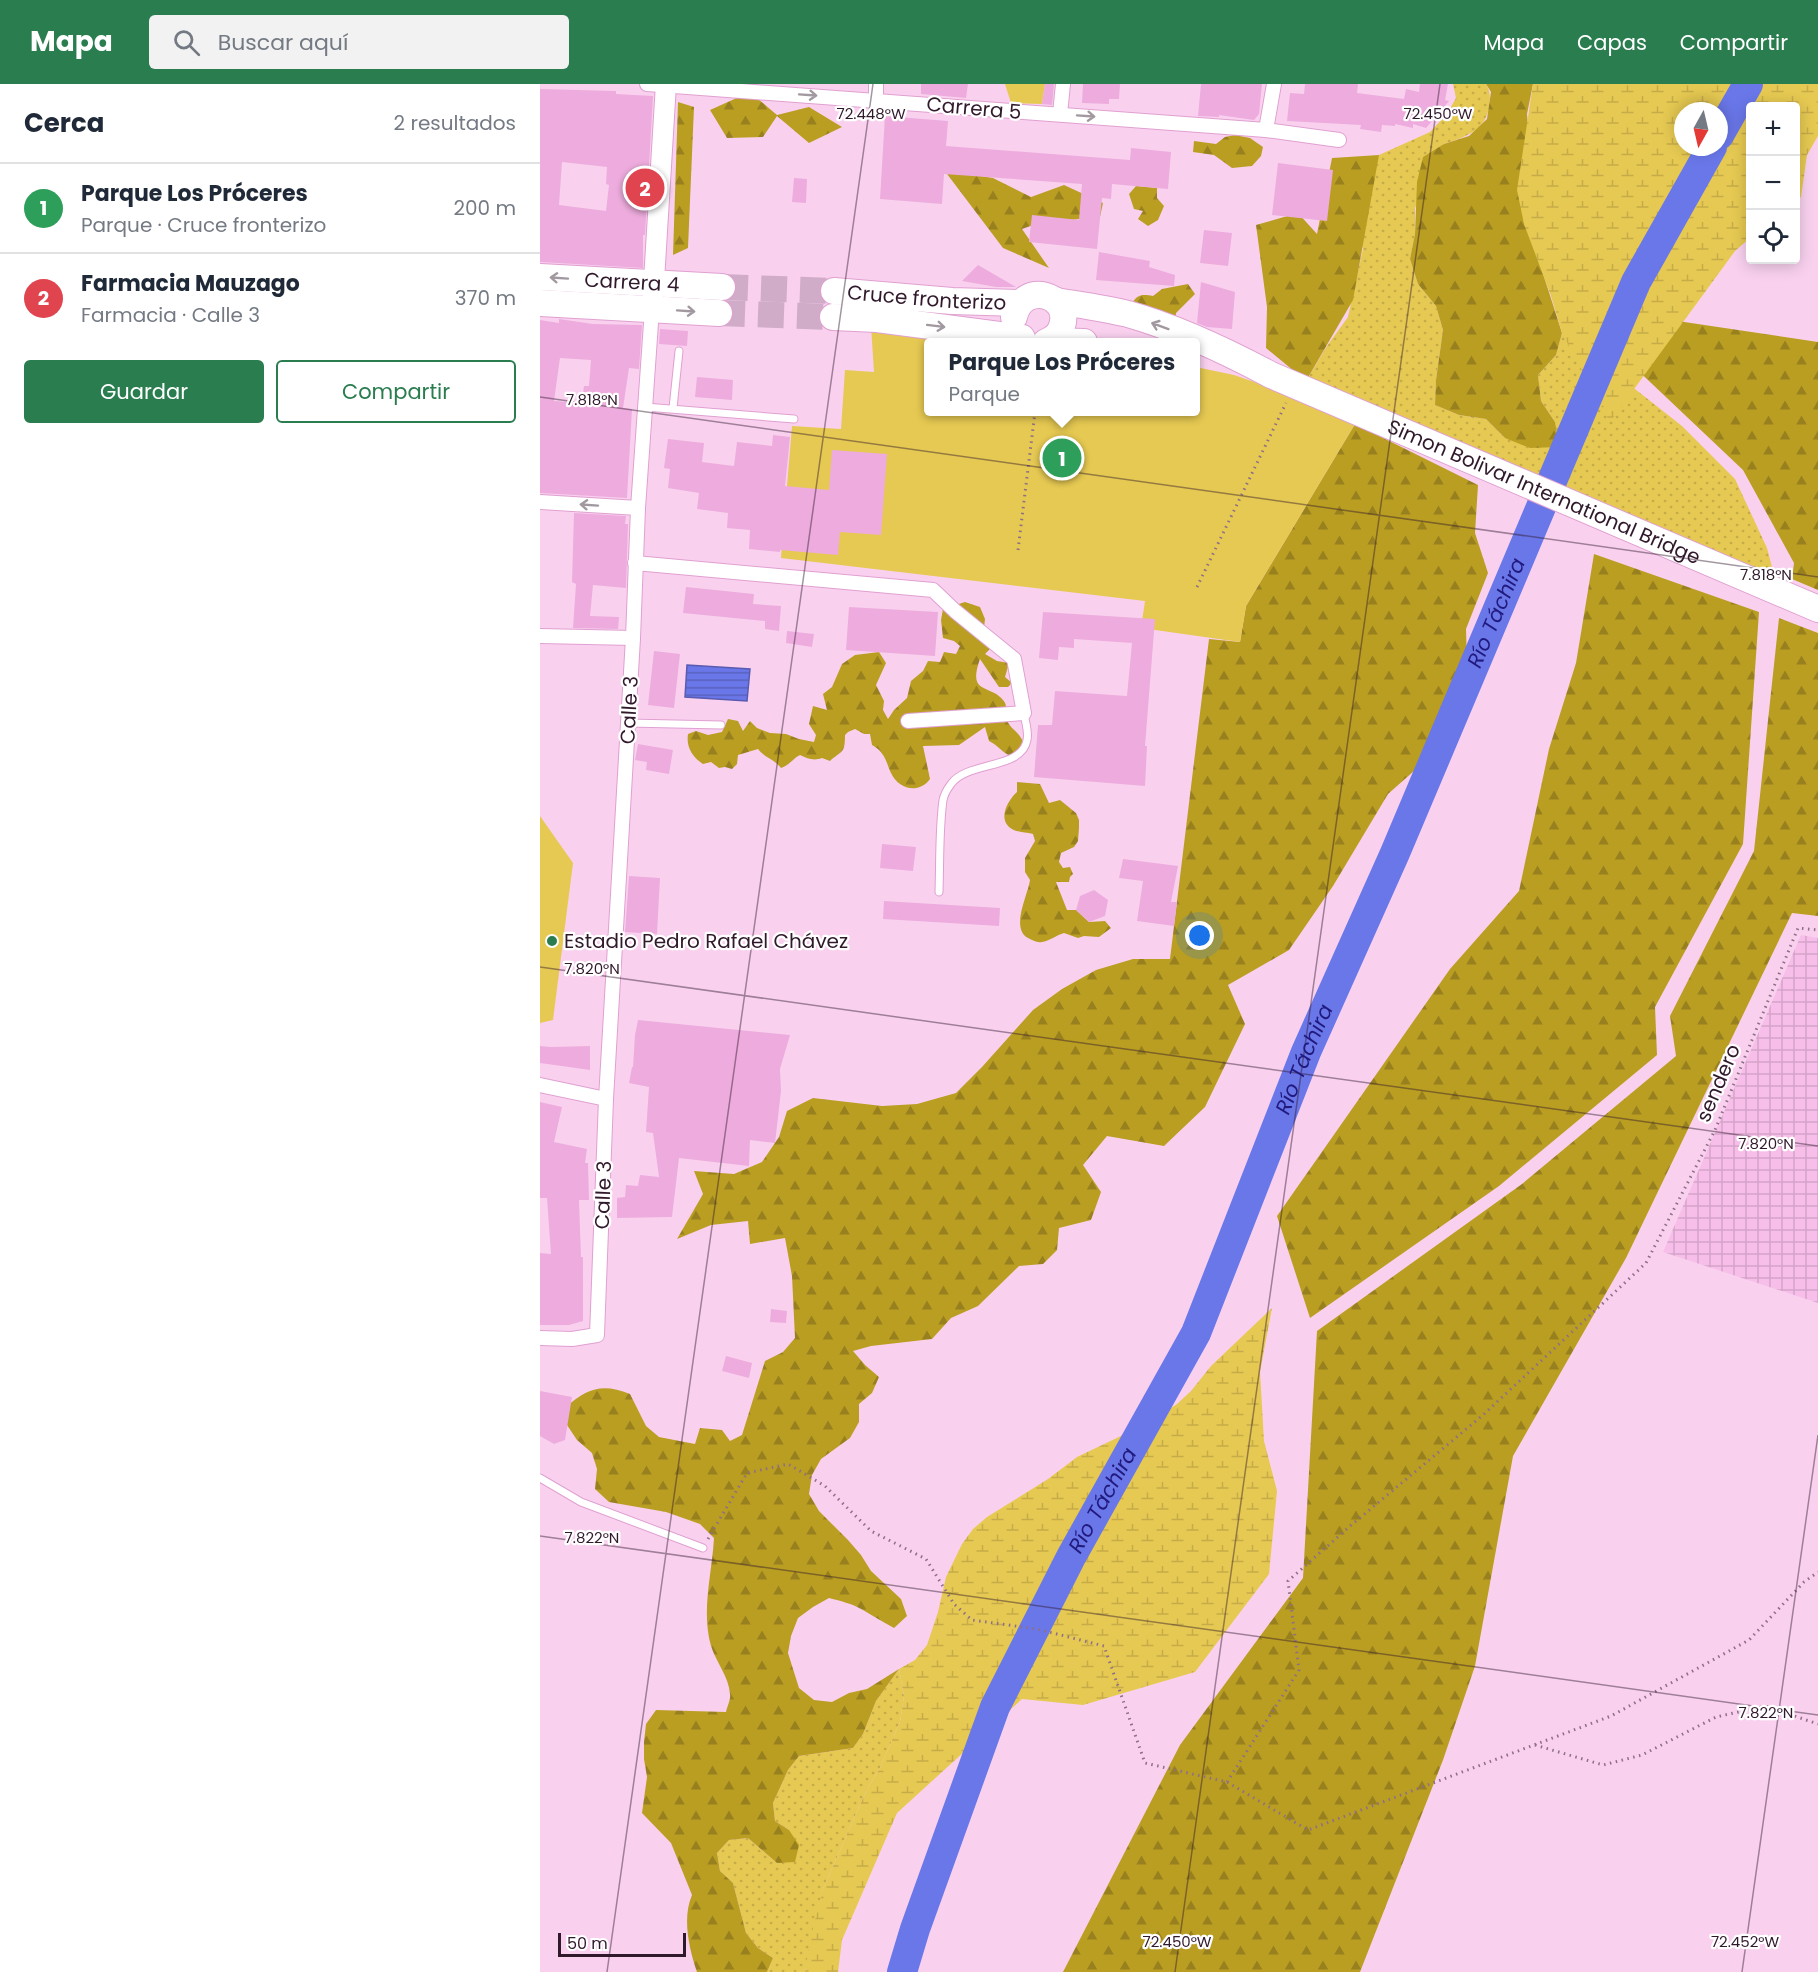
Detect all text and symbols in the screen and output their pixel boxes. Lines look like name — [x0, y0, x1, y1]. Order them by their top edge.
search box — [149, 15, 569, 69]
text: Mapa — [30, 22, 113, 61]
icon: search — [170, 26, 203, 59]
text: Buscar aquí — [218, 27, 348, 58]
text: Mapa — [1483, 28, 1544, 57]
text: Capas — [1577, 28, 1647, 57]
text: Compartir — [1680, 28, 1788, 57]
one-way arrow — [798, 90, 818, 101]
street label: Carrera 5 — [925, 90, 1023, 126]
north arrow — [1674, 102, 1728, 156]
map controls — [1746, 102, 1800, 264]
button: + — [1746, 102, 1800, 156]
text: 72.448°W — [836, 103, 906, 124]
text: 72.450°W — [1403, 103, 1473, 124]
text: Cerca — [24, 105, 104, 141]
text: 2 resultados — [394, 109, 516, 137]
one-way arrow — [1076, 111, 1096, 122]
button: − — [1746, 156, 1800, 210]
pin: 2 — [626, 166, 664, 210]
text: Parque Los Próceres — [81, 178, 308, 209]
text: 1 — [40, 194, 47, 222]
text: 200 m — [453, 194, 516, 222]
button: locate — [1746, 210, 1800, 264]
text: Parque · Cruce fronterizo — [81, 211, 326, 239]
street label: Carrera 4 — [584, 265, 680, 299]
text: Farmacia Mauzago — [81, 268, 300, 299]
one-way arrow — [549, 272, 569, 283]
street label: Cruce fronterizo — [846, 278, 1007, 317]
text: 2 — [38, 284, 49, 312]
text: 370 m — [455, 284, 516, 312]
text: Farmacia · Calle 3 — [81, 301, 260, 329]
one-way arrow — [675, 306, 695, 317]
one-way arrow — [1152, 319, 1170, 330]
one-way arrow — [925, 321, 945, 332]
popup — [924, 338, 1200, 416]
text: Parque Los Próceres — [949, 347, 1175, 378]
button: Guardar — [24, 360, 264, 423]
button: Compartir — [276, 360, 516, 423]
text: Parque — [949, 380, 1020, 408]
text: 7.818°N — [566, 389, 618, 410]
street label: Simon Bolivar International Bridge — [1383, 413, 1705, 571]
pin: 1 — [1042, 436, 1082, 481]
one-way arrow — [579, 499, 599, 510]
water label: Río Táchira — [1460, 553, 1532, 672]
text: 7.818°N — [1740, 564, 1792, 585]
street label: Calle 3 — [613, 675, 645, 745]
your location — [1185, 921, 1214, 950]
place label: Estadio Pedro Rafael Chávez — [564, 927, 848, 955]
marker: Estadio Pedro Rafael Chávez — [545, 934, 559, 948]
text: 7.820°N — [564, 958, 620, 979]
water label: Río Táchira — [1268, 999, 1340, 1118]
street label: sendero — [1689, 1040, 1747, 1126]
text: 7.820°N — [1738, 1133, 1794, 1154]
street label: Calle 3 — [588, 1160, 618, 1230]
water label: Río Táchira — [1061, 1442, 1143, 1558]
text: 7.822°N — [565, 1527, 619, 1548]
text: 7.822°N — [1739, 1702, 1793, 1723]
scale bar — [558, 1930, 686, 1958]
text: 72.450°W — [1142, 1931, 1212, 1952]
text: 72.452°W — [1711, 1931, 1779, 1952]
text: 50 m — [567, 1932, 608, 1955]

